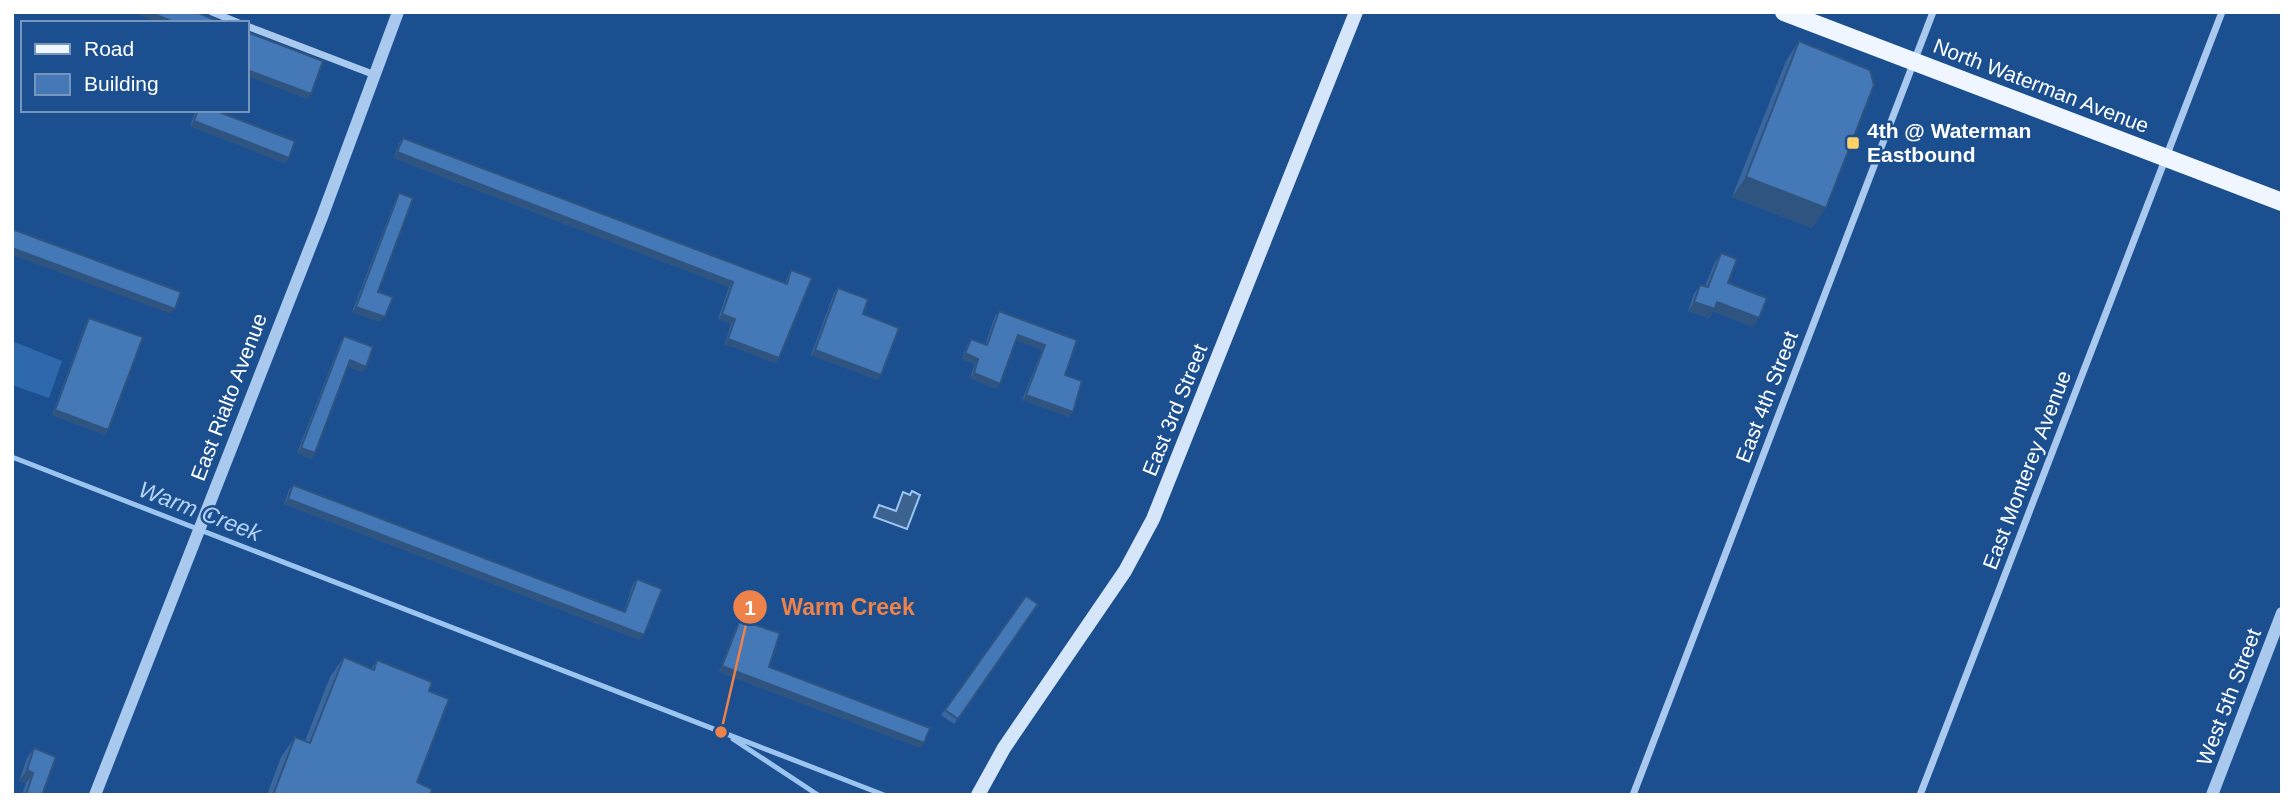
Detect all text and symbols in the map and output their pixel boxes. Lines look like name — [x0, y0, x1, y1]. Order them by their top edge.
legend — [21, 21, 248, 112]
street label: North Waterman Avenue — [1930, 34, 2152, 137]
text: Road — [84, 37, 134, 60]
text: Building — [84, 72, 159, 95]
place label: 4th @ Waterman Eastbound — [1867, 119, 2031, 166]
marker: 4th @ Waterman Eastbound — [1845, 135, 1861, 151]
street label: East Rialto Avenue — [186, 310, 271, 484]
street label: East 4th Street — [1731, 328, 1802, 466]
street label: East 3rd Street — [1138, 340, 1211, 479]
street label: East Monterey Avenue — [1978, 367, 2075, 572]
water label: Warm Creek — [135, 476, 266, 547]
callout: Warm Creek — [732, 585, 929, 629]
text: Warm Creek — [781, 594, 915, 620]
text: 1 — [744, 596, 756, 619]
street label: West 5th Street — [2192, 625, 2265, 768]

